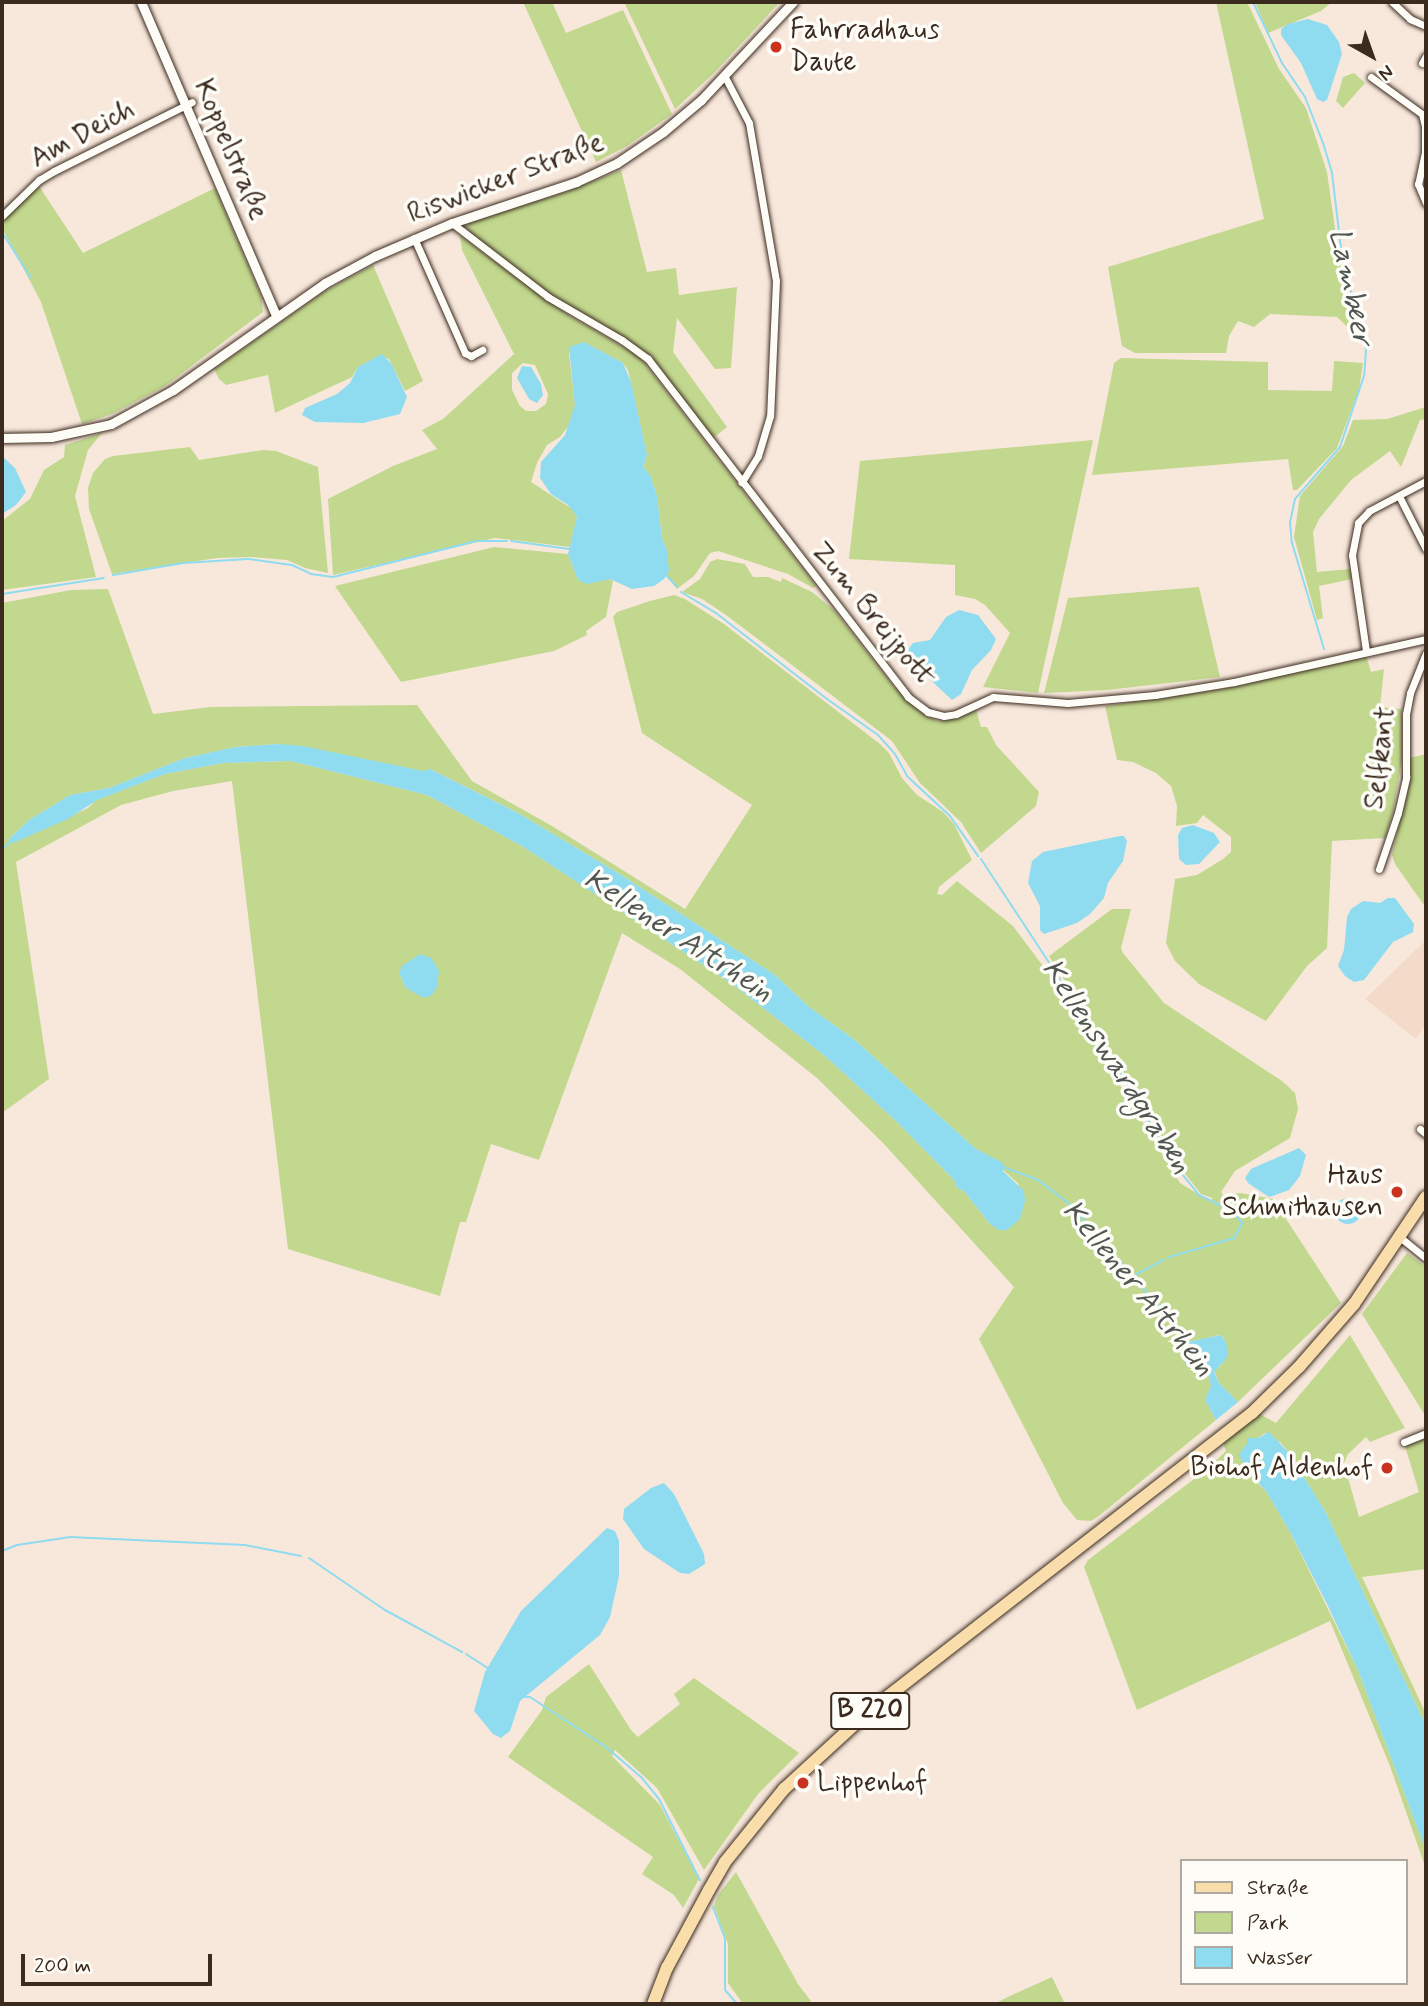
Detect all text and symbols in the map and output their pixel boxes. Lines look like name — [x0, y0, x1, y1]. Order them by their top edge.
place label: Fahrradhaus Daute — [790, 14, 939, 80]
north arrow — [1337, 21, 1407, 91]
marker: Fahrradhaus Daute — [768, 39, 784, 55]
text: N — [1373, 59, 1399, 86]
street label: Koppelstraße — [185, 75, 275, 225]
street label: Am Deich — [25, 93, 141, 177]
street label: Riswicker Straße — [403, 126, 609, 232]
water label: Lambeer — [1320, 225, 1380, 349]
street label: Zum Breijpott — [803, 536, 941, 694]
street label: Selfkant — [1358, 705, 1404, 811]
water label: Kellener Altrhein — [577, 862, 779, 1010]
water label: Kellenswardgraben — [1033, 953, 1199, 1181]
place label: Haus Schmithausen — [1222, 1159, 1383, 1225]
marker: Haus Schmithausen — [1389, 1184, 1405, 1200]
water label: Kellener Altrhein — [1055, 1195, 1221, 1383]
place label: Biohof Aldenhof — [1183, 1451, 1373, 1485]
marker: Biohof Aldenhof — [1379, 1460, 1395, 1476]
road number: B 220 — [830, 1688, 910, 1734]
place label: Lippenhof — [817, 1766, 927, 1800]
marker: Lippenhof — [795, 1775, 811, 1791]
legend — [1180, 1859, 1407, 1985]
text: Straße — [1247, 1874, 1309, 1902]
text: Park — [1247, 1909, 1289, 1937]
scale bar — [24, 1940, 215, 1984]
text: Wasser — [1247, 1944, 1313, 1972]
text: 200 m — [34, 1952, 91, 1980]

